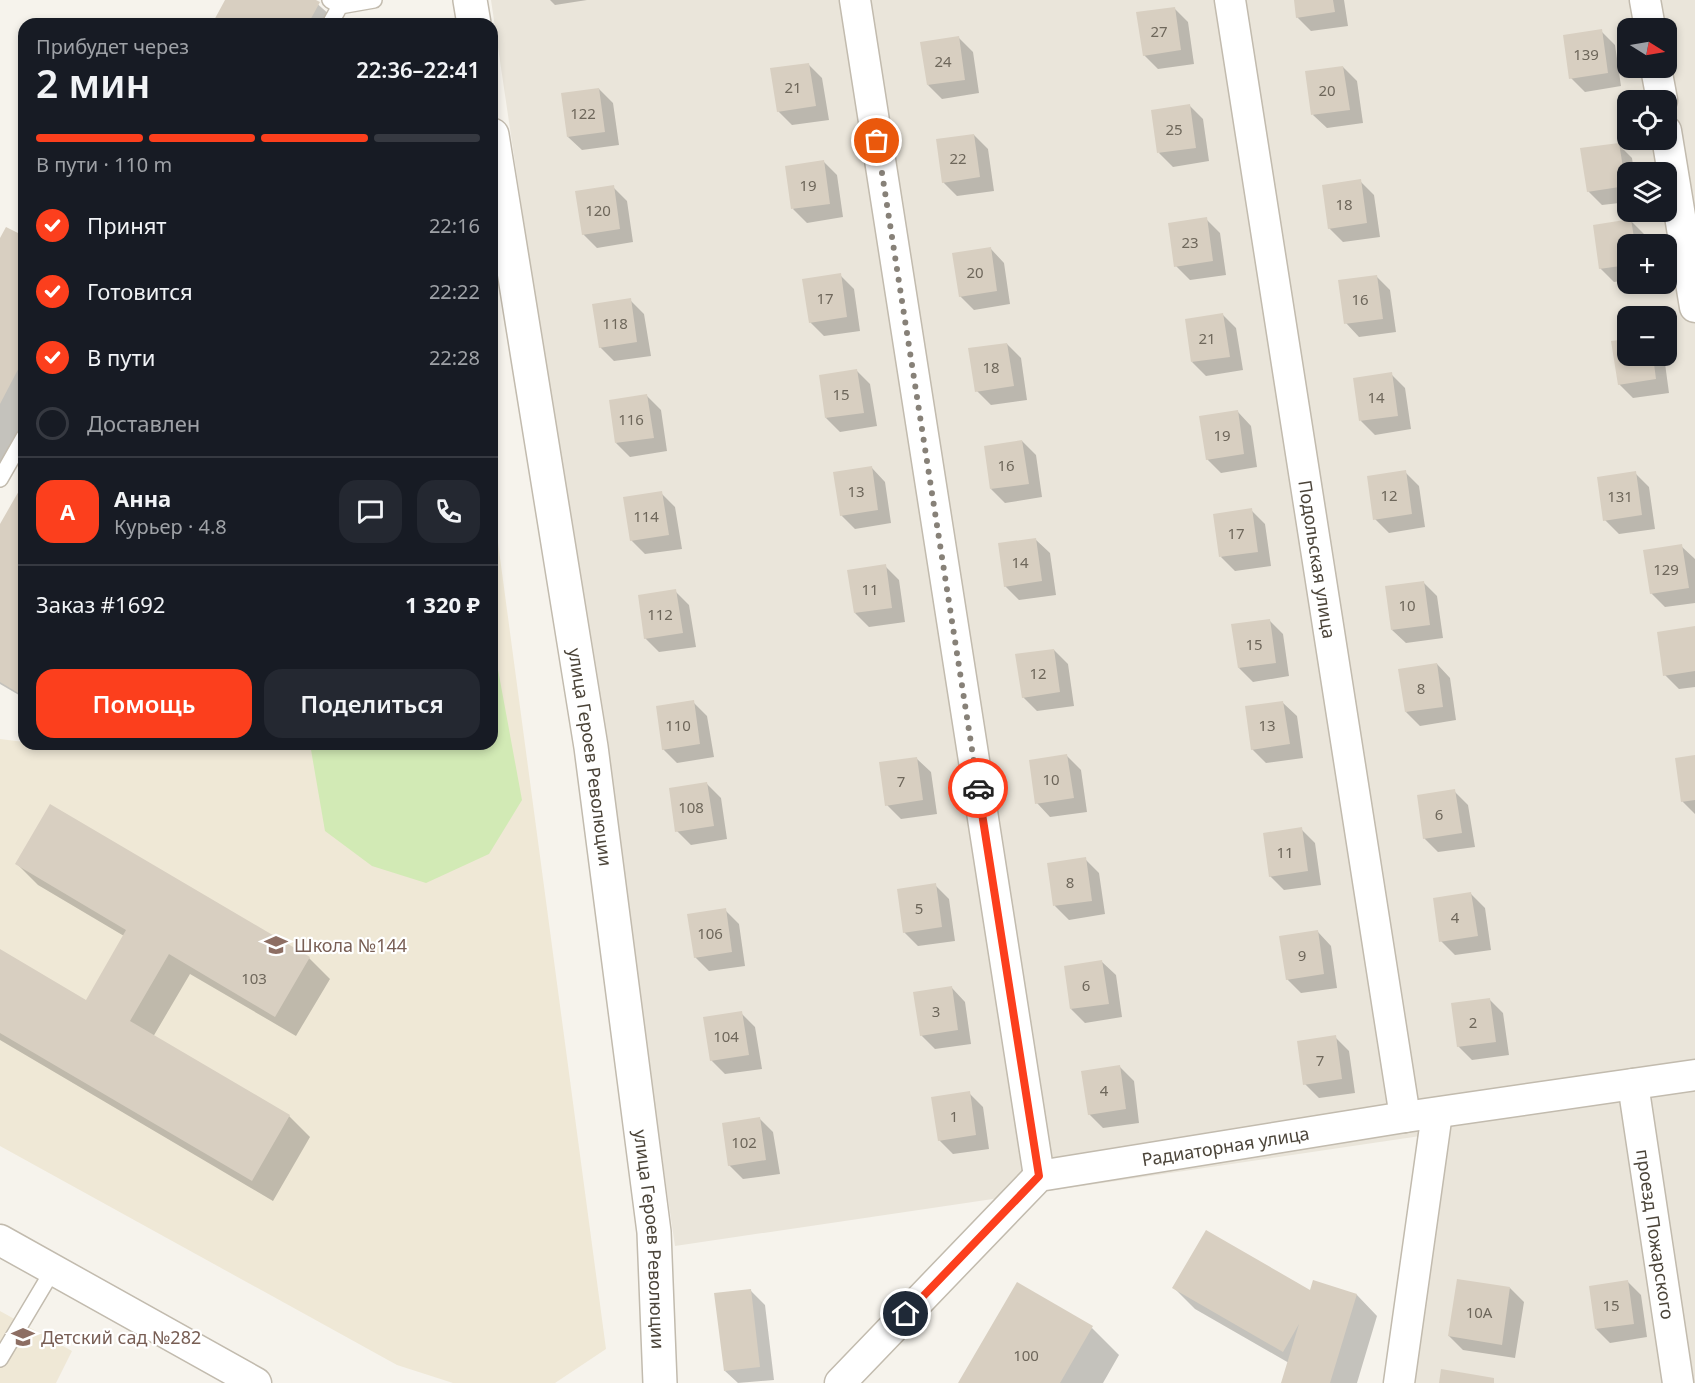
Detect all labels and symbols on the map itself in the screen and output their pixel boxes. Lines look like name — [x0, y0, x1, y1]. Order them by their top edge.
north arrow — [1617, 18, 1677, 78]
house number: 27 — [1150, 21, 1168, 41]
house number: 139 — [1573, 44, 1599, 64]
house number: 24 — [934, 51, 952, 71]
house number: 21 — [784, 77, 802, 97]
house number: 20 — [1318, 80, 1336, 100]
house number: 122 — [570, 103, 596, 123]
pin — [851, 115, 902, 166]
house number: 25 — [1165, 119, 1183, 139]
house number: 22 — [949, 148, 967, 168]
house number: 19 — [799, 175, 817, 195]
house number: 18 — [1335, 194, 1353, 214]
house number: 120 — [585, 200, 611, 220]
house number: 23 — [1181, 232, 1199, 252]
house number: 20 — [966, 262, 984, 282]
house number: 17 — [816, 288, 834, 308]
house number: 16 — [1351, 289, 1369, 309]
house number: 118 — [602, 313, 628, 333]
house number: 21 — [1198, 328, 1216, 348]
house number: 18 — [982, 357, 1000, 377]
house number: 15 — [832, 384, 850, 404]
house number: 14 — [1367, 387, 1385, 407]
house number: 116 — [618, 409, 644, 429]
house number: 19 — [1213, 425, 1231, 445]
house number: 16 — [997, 455, 1015, 475]
street label: Подольская улица — [1293, 478, 1342, 640]
house number: 13 — [847, 481, 865, 501]
house number: 12 — [1380, 485, 1398, 505]
house number: 131 — [1607, 486, 1633, 506]
house number: 114 — [633, 506, 659, 526]
house number: 17 — [1227, 523, 1245, 543]
house number: 14 — [1011, 552, 1029, 572]
house number: 129 — [1653, 559, 1679, 579]
house number: 11 — [861, 579, 879, 599]
house number: 10 — [1398, 595, 1416, 615]
house number: 112 — [647, 604, 673, 624]
house number: 15 — [1245, 634, 1263, 654]
street label: улица Героев Революции — [563, 646, 618, 868]
house number: 12 — [1029, 663, 1047, 683]
house number: 8 — [1417, 678, 1425, 698]
house number: 110 — [665, 715, 691, 735]
house number: 13 — [1258, 715, 1276, 735]
courier — [948, 758, 1008, 818]
house number: 10 — [1042, 769, 1060, 789]
house number: 7 — [897, 771, 905, 791]
house number: 108 — [678, 797, 704, 817]
house number: 6 — [1435, 804, 1443, 824]
house number: 11 — [1276, 842, 1294, 862]
house number: 8 — [1066, 872, 1074, 892]
house number: 5 — [915, 898, 923, 918]
house number: 4 — [1451, 907, 1460, 927]
house number: 106 — [697, 923, 723, 943]
school or university icon: Школа №144 — [263, 932, 289, 958]
place label: Школа №144 — [294, 933, 407, 957]
house number: 9 — [1298, 945, 1306, 965]
house number: 103 — [241, 968, 267, 988]
house number: 6 — [1082, 975, 1090, 995]
house number: 3 — [932, 1001, 940, 1021]
house number: 2 — [1469, 1012, 1477, 1032]
house number: 104 — [713, 1026, 739, 1046]
house number: 7 — [1316, 1050, 1324, 1070]
house number: 4 — [1100, 1080, 1109, 1100]
house number: 1 — [950, 1106, 958, 1126]
street label: Радиаторная улица — [1140, 1121, 1311, 1171]
street label: улица Героев Революции — [629, 1128, 671, 1350]
house number: 102 — [731, 1132, 757, 1152]
street label: проезд Пожарского — [1631, 1148, 1680, 1321]
pin — [880, 1288, 931, 1339]
house number: 15 — [1602, 1295, 1620, 1315]
house number: 10А — [1466, 1302, 1493, 1322]
school or university icon: Детский сад №282 — [10, 1324, 36, 1350]
place label: Детский сад №282 — [41, 1325, 201, 1349]
house number: 100 — [1013, 1345, 1039, 1365]

